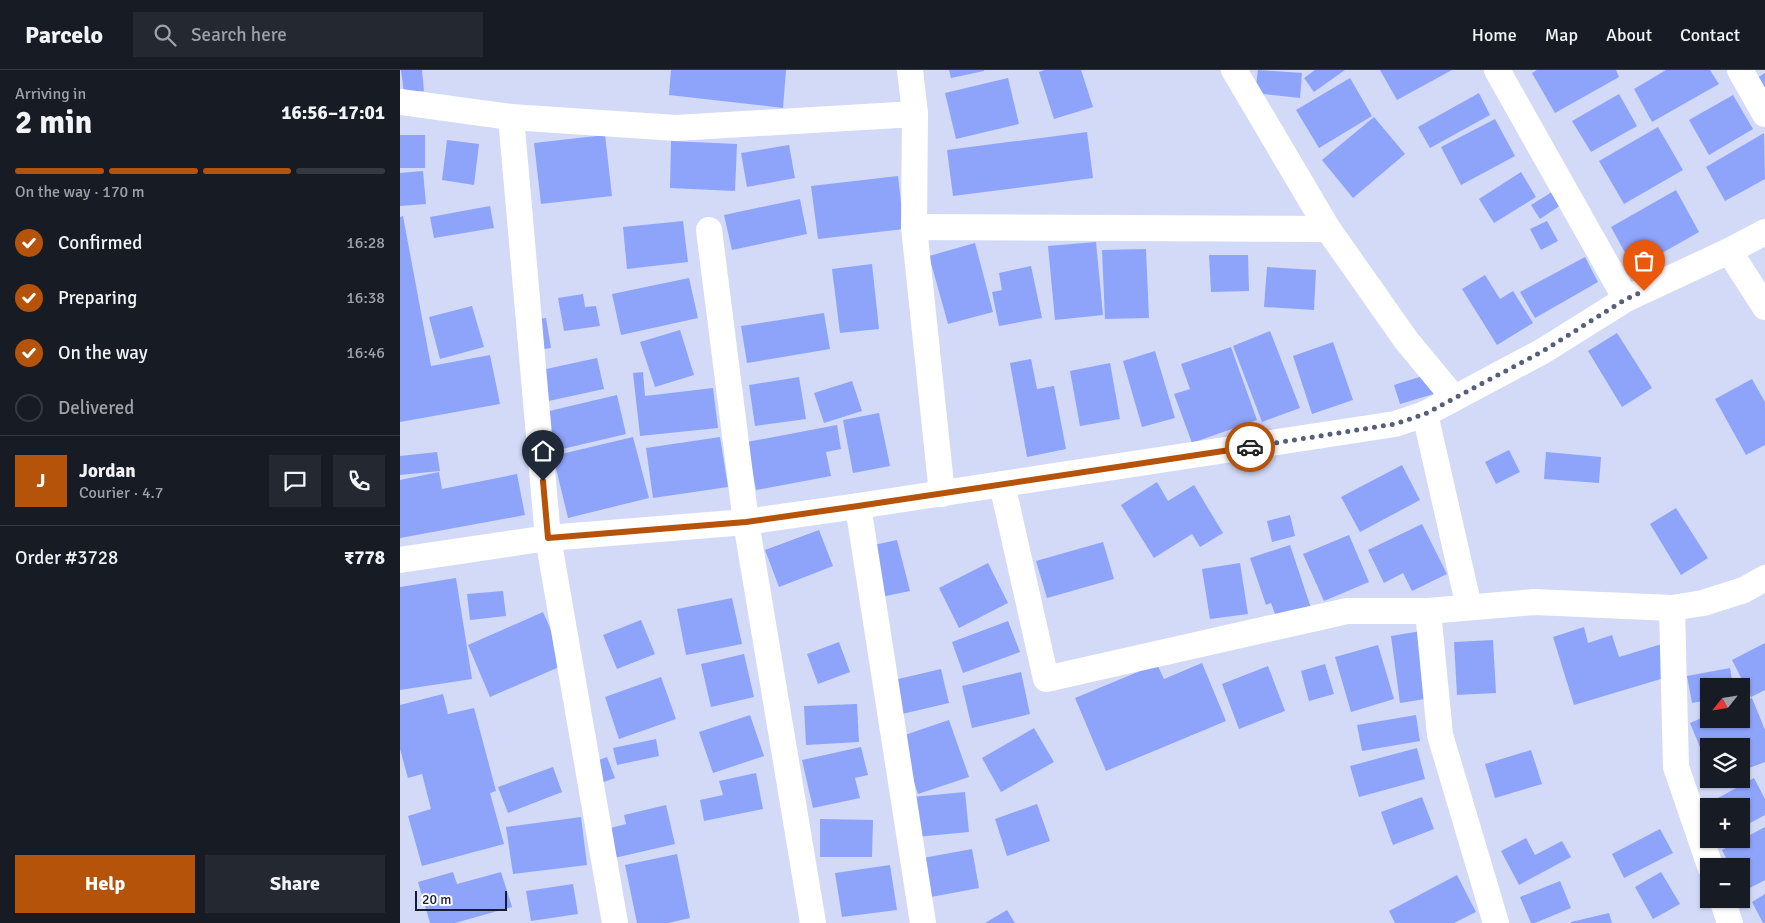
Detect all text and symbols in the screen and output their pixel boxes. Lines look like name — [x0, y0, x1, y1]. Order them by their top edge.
search box — [133, 12, 483, 57]
text: Parcelo — [25, 20, 103, 50]
icon: search — [151, 21, 179, 49]
text: Search here — [191, 23, 287, 47]
text: Home — [1472, 24, 1517, 46]
text: Map — [1545, 24, 1578, 46]
text: About — [1606, 24, 1652, 46]
text: Contact — [1680, 24, 1740, 46]
text: Arriving in — [15, 84, 86, 104]
text: 16:56–17:01 — [281, 101, 385, 125]
text: 2 min — [15, 103, 92, 142]
text: On the way · 170 m — [15, 182, 145, 202]
icon: check — [15, 229, 43, 257]
text: Confirmed — [58, 231, 142, 255]
text: 16:28 — [346, 233, 385, 253]
pin — [1623, 240, 1665, 291]
icon: bag — [1630, 247, 1658, 275]
icon: check — [15, 284, 43, 312]
text: Preparing — [58, 286, 137, 310]
text: 16:38 — [346, 288, 385, 308]
icon: check — [15, 339, 43, 367]
text: On the way — [58, 341, 148, 365]
text: 16:46 — [346, 343, 385, 363]
text: Delivered — [58, 396, 134, 420]
courier — [1225, 422, 1275, 472]
pin — [522, 430, 564, 481]
icon: car — [1236, 433, 1264, 461]
icon: home — [529, 437, 557, 465]
button: chat — [269, 455, 321, 507]
button: phone — [333, 455, 385, 507]
text: Jordan — [79, 459, 136, 483]
text: J — [37, 469, 45, 493]
text: Courier · 4.7 — [79, 483, 163, 503]
text: Order #3728 — [15, 546, 118, 570]
text: ₹778 — [344, 546, 385, 570]
north arrow — [1700, 678, 1750, 728]
map controls — [1700, 678, 1750, 908]
button: layers — [1700, 738, 1750, 788]
button: + — [1700, 798, 1750, 848]
button: Help — [15, 855, 195, 913]
button: Share — [205, 855, 385, 913]
button: − — [1700, 858, 1750, 908]
scale bar — [415, 888, 508, 911]
text: 20 m — [422, 891, 451, 908]

